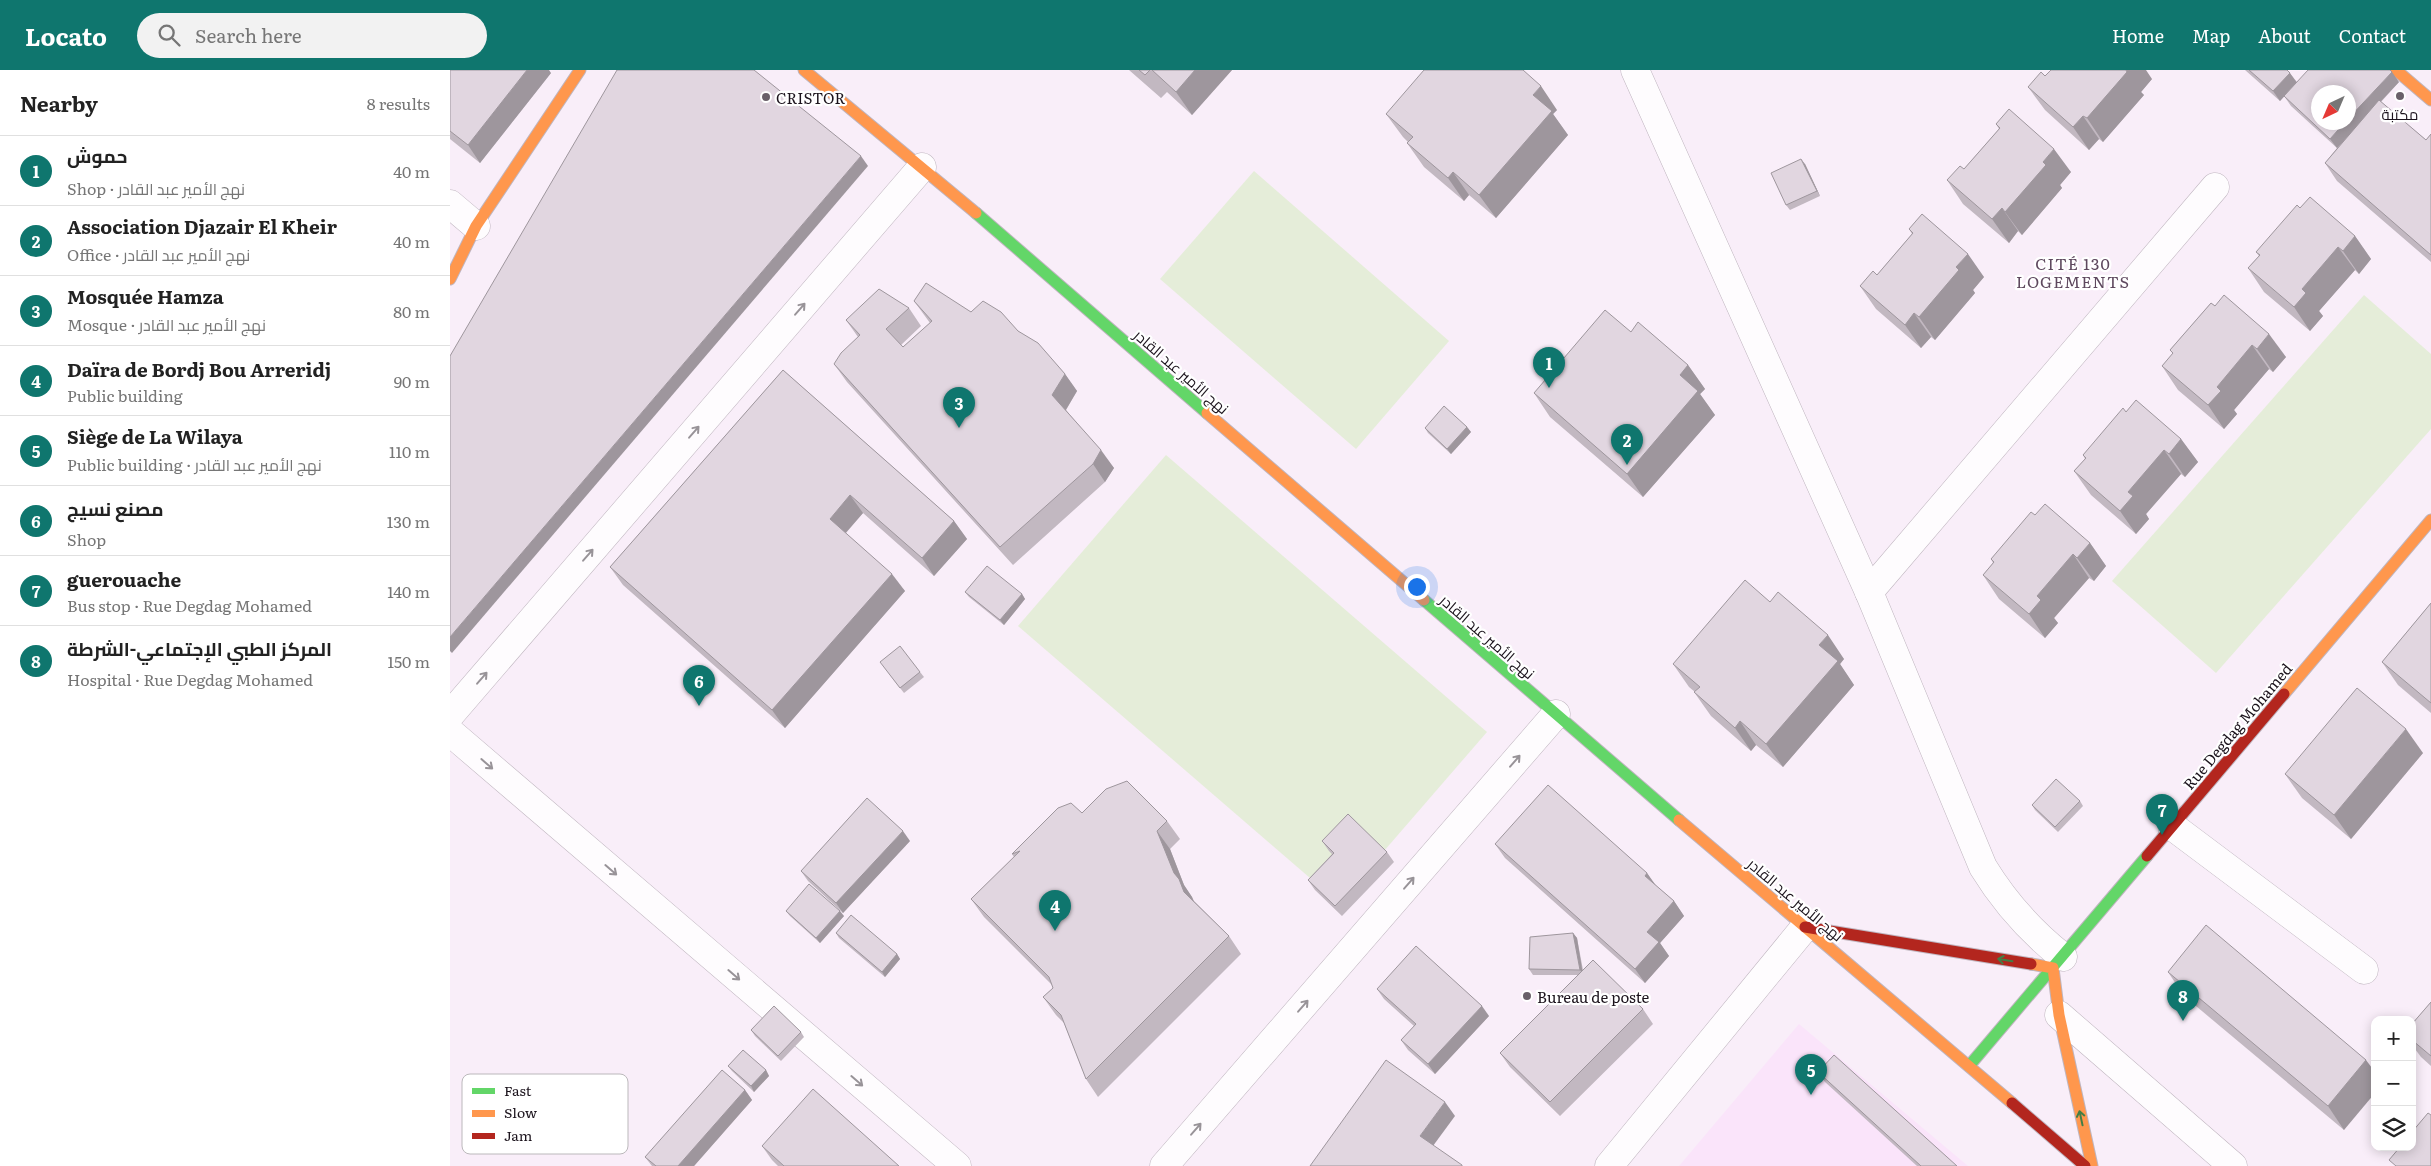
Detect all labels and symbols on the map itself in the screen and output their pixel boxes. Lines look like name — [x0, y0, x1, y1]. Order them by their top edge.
north arrow — [2311, 85, 2356, 130]
place label: CRISTOR — [776, 86, 845, 109]
marker: مكتبة — [2394, 90, 2406, 102]
marker: CRISTOR — [760, 91, 772, 103]
place label: مكتبة — [2382, 102, 2419, 125]
district label: CITÉ 130 LOGEMENTS — [2016, 251, 2130, 293]
one-way arrow — [794, 303, 805, 316]
street label: نهج الأمير عبد القادر — [1128, 323, 1235, 420]
pin: 1 — [1533, 347, 1565, 388]
pin: 3 — [943, 387, 975, 428]
pin: 2 — [1611, 424, 1643, 465]
one-way arrow — [688, 426, 699, 439]
one-way arrow — [582, 549, 593, 562]
your location — [1404, 574, 1430, 600]
street label: نهج الأمير عبد القادر — [1434, 588, 1541, 685]
street label: Rue Degdag Mohamed — [2177, 658, 2297, 794]
pin: 6 — [683, 665, 715, 706]
one-way arrow — [476, 672, 488, 685]
one-way arrow — [1510, 754, 1521, 767]
one-way arrow — [480, 758, 493, 769]
pin: 7 — [2146, 794, 2178, 835]
street label: نهج الأمير عبد القادر — [1742, 851, 1849, 947]
one-way arrow — [604, 864, 617, 875]
one-way arrow — [1403, 877, 1415, 890]
pin: 4 — [1039, 890, 1071, 931]
one-way arrow — [1997, 955, 2013, 965]
one-way arrow — [727, 970, 740, 981]
pin: 8 — [2167, 980, 2199, 1021]
place label: Bureau de poste — [1537, 985, 1650, 1008]
marker: Bureau de poste — [1521, 990, 1533, 1002]
one-way arrow — [1297, 1000, 1308, 1013]
pin: 5 — [1795, 1054, 1827, 1095]
legend — [462, 1074, 628, 1154]
one-way arrow — [851, 1075, 864, 1087]
text: Fast — [504, 1080, 532, 1100]
text: Slow — [504, 1102, 537, 1122]
one-way arrow — [2076, 1111, 2086, 1127]
one-way arrow — [1190, 1123, 1202, 1136]
text: Jam — [504, 1125, 533, 1145]

